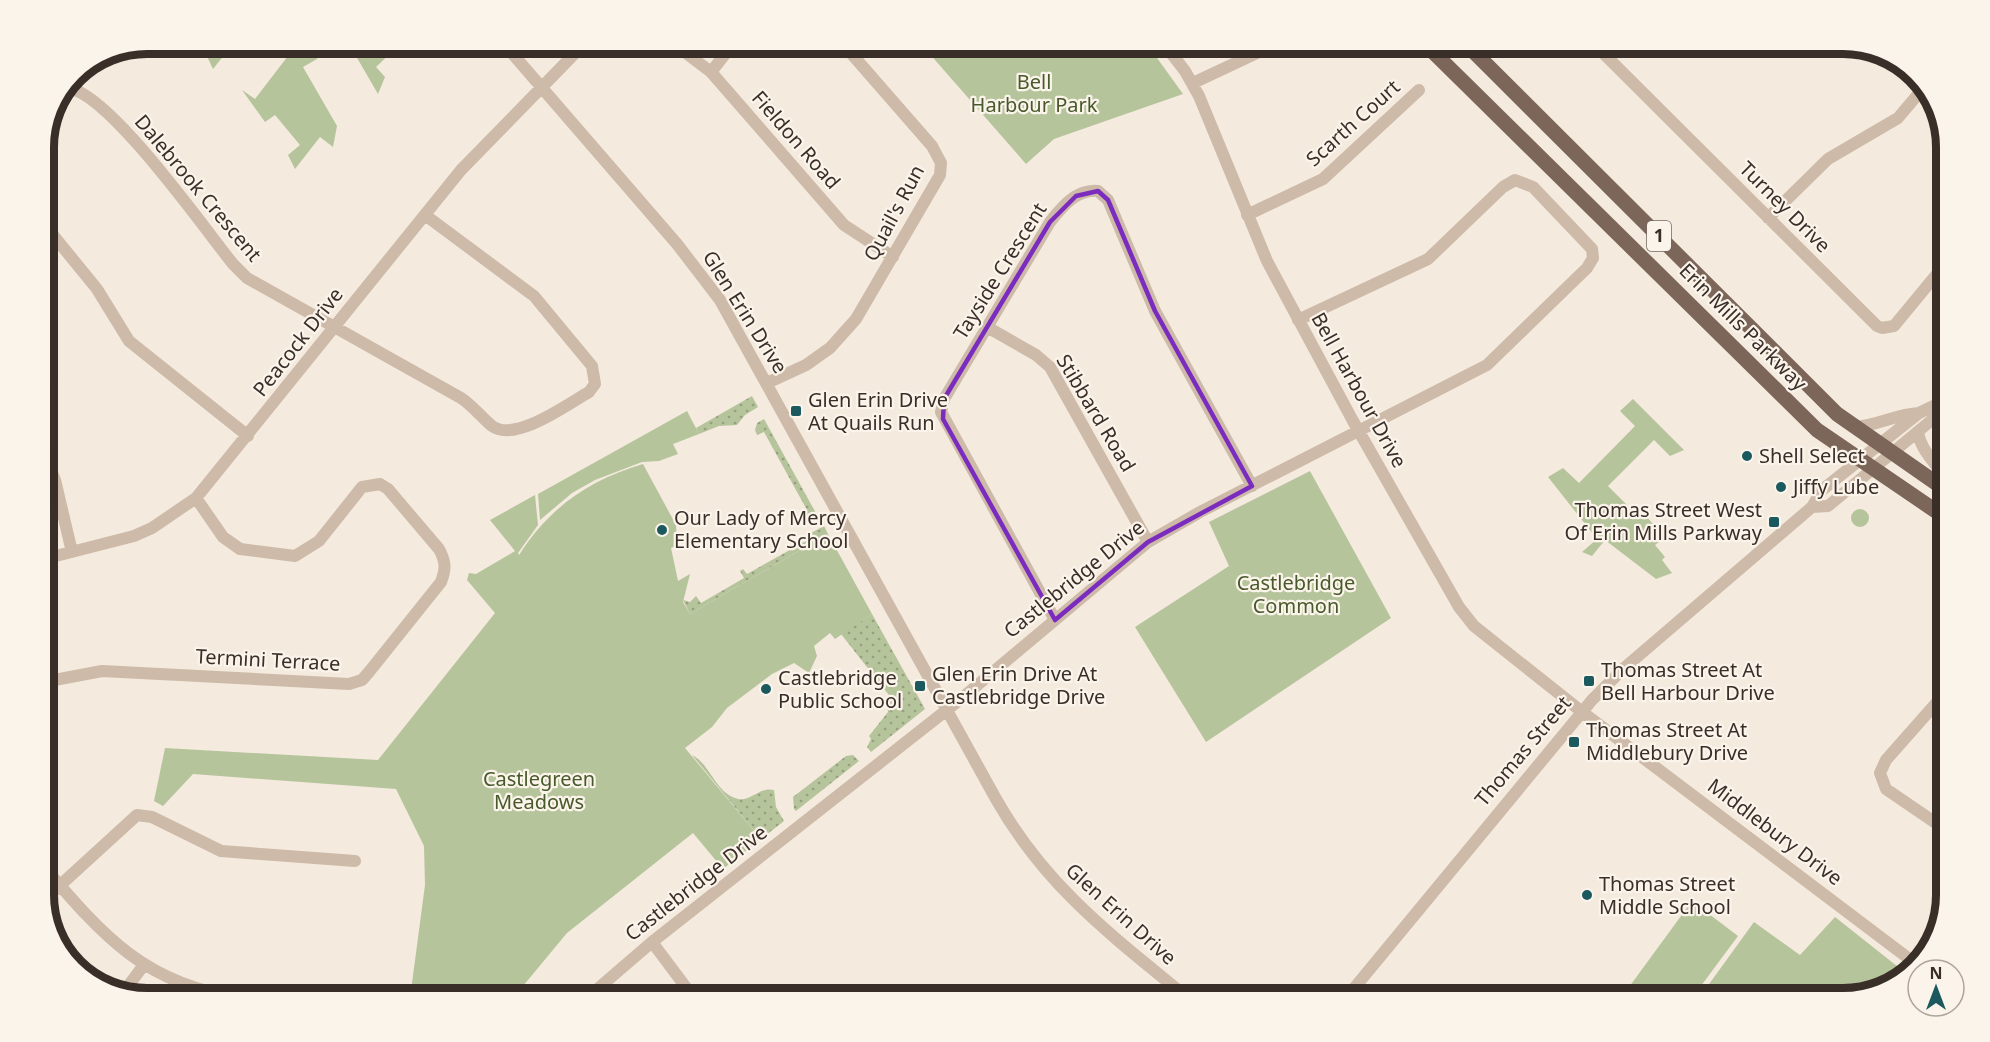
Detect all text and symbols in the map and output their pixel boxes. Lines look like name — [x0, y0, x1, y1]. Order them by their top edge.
park label: Bell Harbour Park — [971, 68, 1098, 118]
street label: Scarth Court — [1300, 73, 1405, 172]
street label: Fieldon Road — [746, 85, 847, 195]
street label: Dalebrook Crescent — [129, 108, 268, 267]
street label: Turney Drive — [1734, 155, 1837, 258]
street label: Quail's Run — [857, 160, 930, 266]
street label: Tayside Crescent — [947, 197, 1052, 344]
road number: 1 — [1647, 221, 1671, 251]
street label: Glen Erin Drive — [697, 245, 794, 378]
street label: Erin Mills Parkway — [1674, 257, 1814, 397]
street label: Peacock Drive — [247, 282, 349, 402]
street label: Bell Harbour Drive — [1306, 307, 1413, 472]
street label: Stibbard Road — [1051, 349, 1142, 477]
place label: Glen Erin Drive At Quails Run — [808, 386, 948, 436]
marker: Glen Erin Drive At Quails Run — [789, 404, 803, 418]
place label: Shell Select — [1759, 442, 1865, 469]
marker: Shell Select — [1740, 449, 1754, 463]
place label: Jiffy Lube — [1791, 473, 1879, 500]
marker: Jiffy Lube — [1774, 480, 1788, 494]
place label: Thomas Street West Of Erin Mills Parkway — [1564, 496, 1763, 546]
place label: Our Lady of Mercy Elementary School — [674, 504, 848, 554]
street label: Castlebridge Drive — [998, 514, 1150, 644]
marker: Thomas Street West Of Erin Mills Parkway — [1767, 515, 1781, 529]
marker: Our Lady of Mercy Elementary School — [655, 523, 669, 537]
park label: Castlebridge Common — [1237, 569, 1355, 619]
street label: Termini Terrace — [195, 642, 341, 677]
place label: Thomas Street At Bell Harbour Drive — [1601, 656, 1775, 706]
place label: Glen Erin Drive At Castlebridge Drive — [932, 660, 1105, 710]
place label: Castlebridge Public School — [778, 664, 902, 714]
marker: Thomas Street At Bell Harbour Drive — [1582, 674, 1596, 688]
marker: Glen Erin Drive At Castlebridge Drive — [913, 679, 927, 693]
marker: Castlebridge Public School — [759, 682, 773, 696]
street label: Thomas Street — [1469, 690, 1577, 811]
place label: Thomas Street At Middlebury Drive — [1586, 716, 1748, 766]
marker: Thomas Street At Middlebury Drive — [1567, 735, 1581, 749]
park label: Castlegreen Meadows — [483, 765, 595, 815]
street label: Middlebury Drive — [1702, 772, 1848, 891]
street label: Castlebridge Drive — [619, 819, 772, 947]
street label: Glen Erin Drive — [1060, 857, 1182, 971]
place label: Thomas Street Middle School — [1599, 870, 1735, 920]
marker: Thomas Street Middle School — [1580, 888, 1594, 902]
north arrow — [1906, 958, 1966, 1018]
text: N — [1929, 962, 1943, 984]

